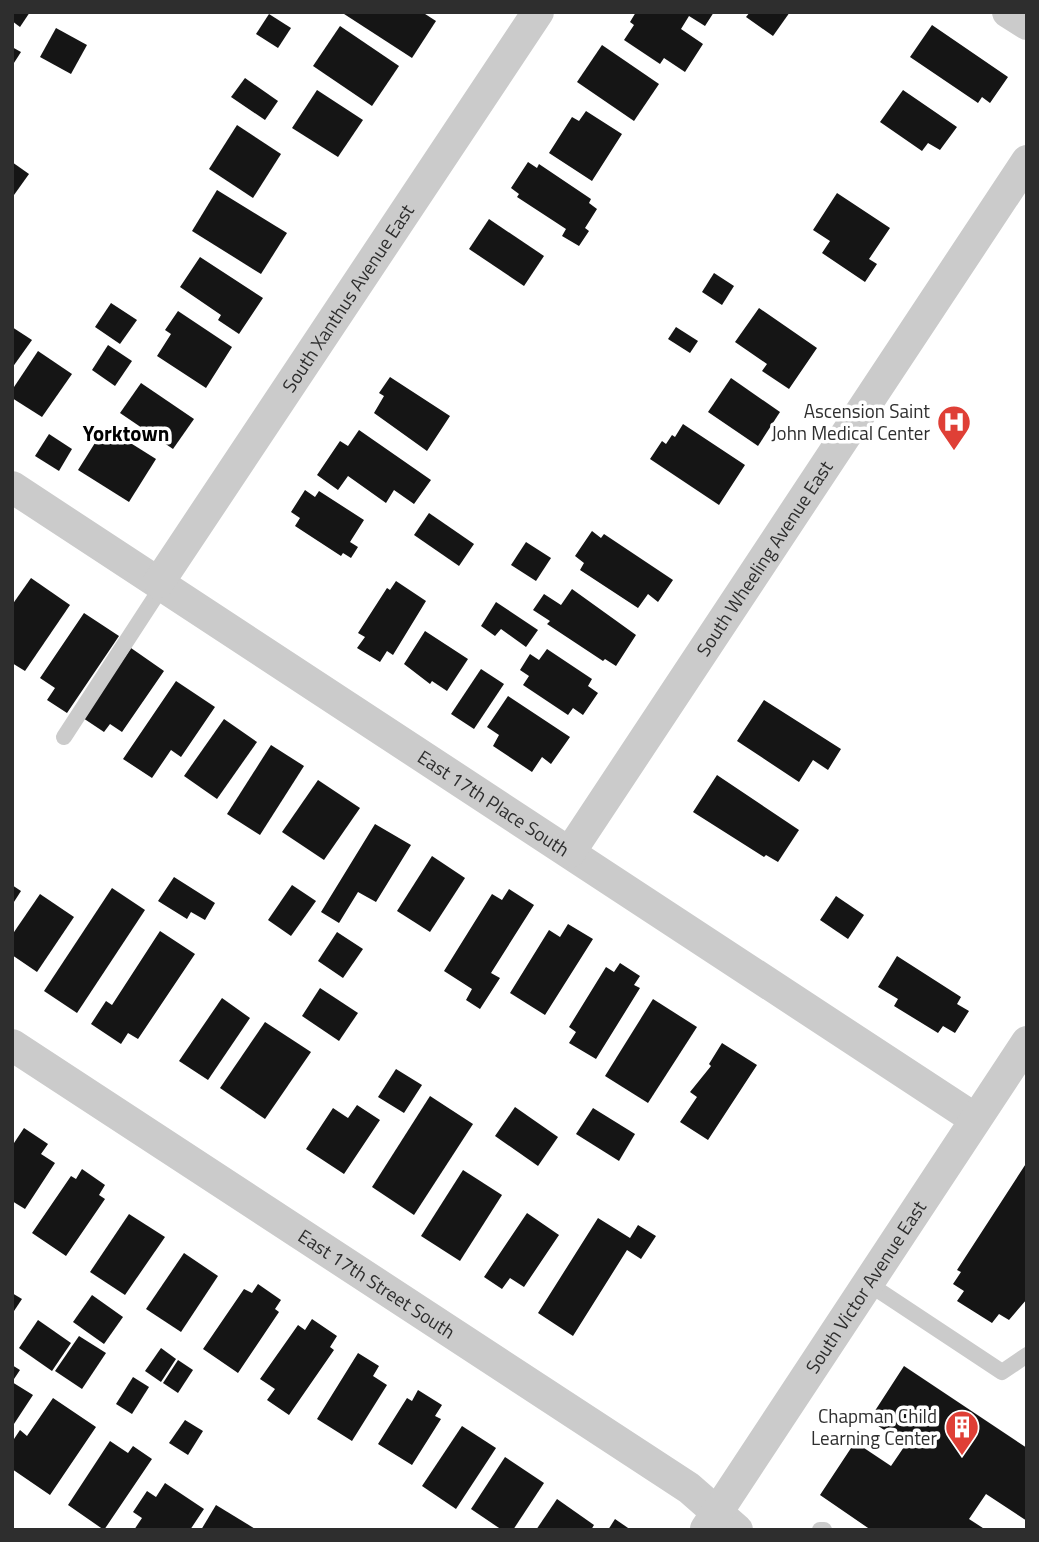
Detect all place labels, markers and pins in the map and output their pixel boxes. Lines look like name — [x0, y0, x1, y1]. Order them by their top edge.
place label: Ascension Saint John Medical Center — [771, 396, 930, 447]
hospital icon: Ascension Saint John Medical Center — [935, 403, 973, 452]
place label: Chapman Child Learning Center — [811, 1401, 937, 1452]
building icon: Chapman Child Learning Center — [943, 1408, 981, 1457]

